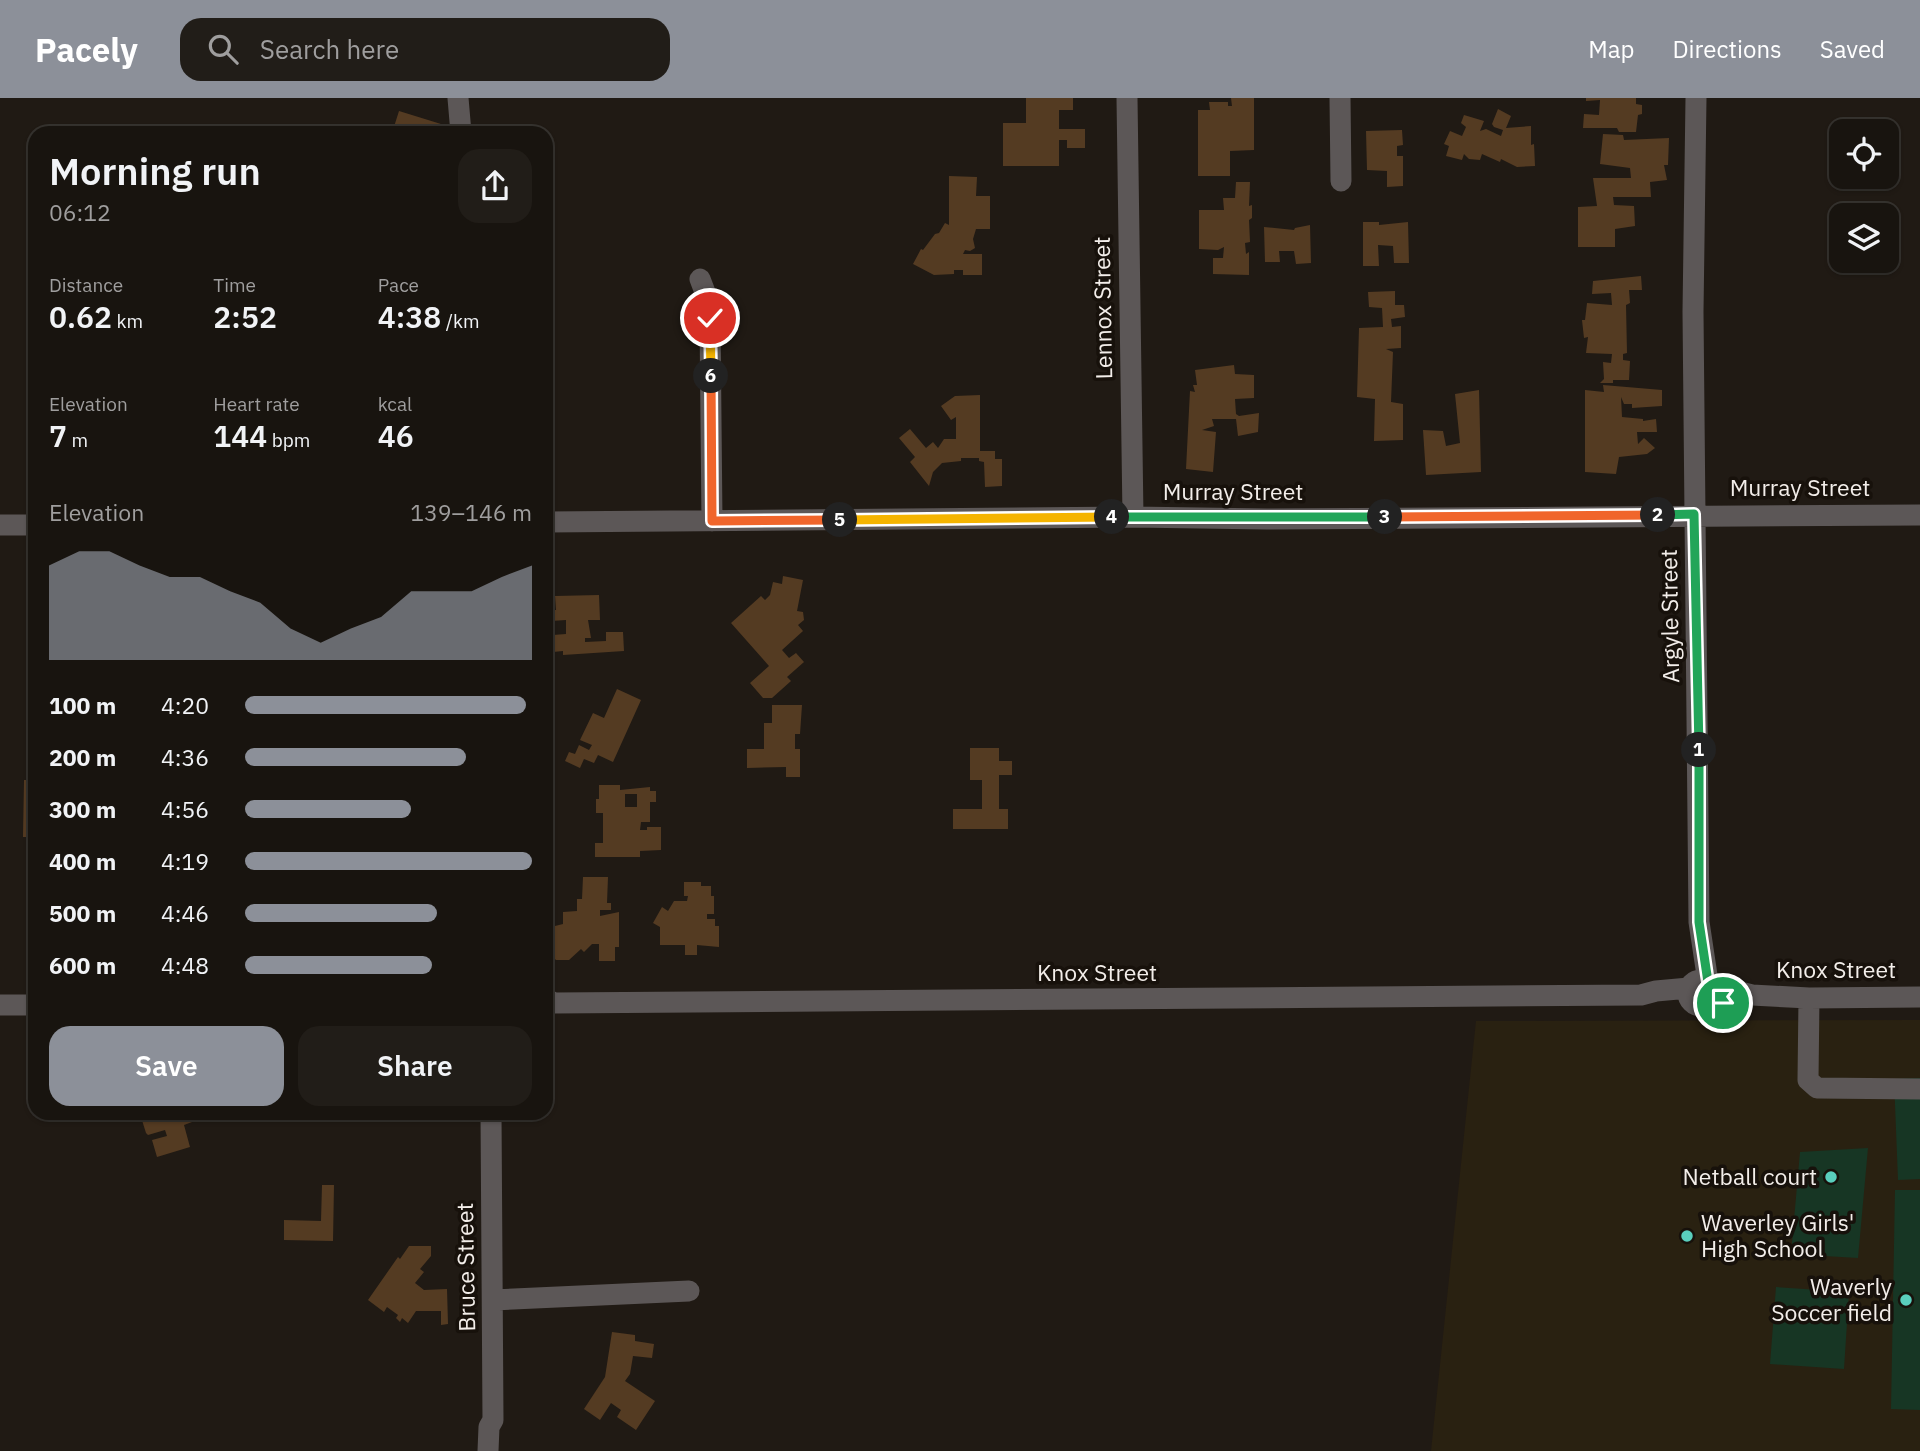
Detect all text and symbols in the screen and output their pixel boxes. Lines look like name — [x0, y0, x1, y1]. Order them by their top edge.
search box — [180, 18, 670, 81]
text: Pacely — [35, 28, 138, 71]
icon: search — [204, 30, 242, 68]
text: Search here — [260, 32, 399, 66]
text: Map — [1588, 33, 1634, 65]
text: Directions — [1672, 33, 1782, 65]
text: Saved — [1820, 33, 1885, 65]
map controls — [1829, 119, 1899, 273]
button: locate — [1829, 119, 1899, 189]
text: Morning run — [49, 146, 261, 195]
button: share — [458, 149, 532, 223]
text: 06:12 — [49, 197, 111, 227]
button: layers — [1829, 203, 1899, 273]
street label: Lennox Street — [1086, 236, 1118, 380]
text: Distance — [49, 273, 123, 297]
text: Time — [213, 273, 256, 297]
text: Pace — [378, 273, 419, 297]
pin — [680, 288, 740, 348]
text: 0.62 — [49, 297, 112, 336]
text: 2:52 — [213, 297, 277, 336]
text: 4:38 — [378, 297, 441, 336]
icon: check — [691, 299, 729, 337]
text: km — [112, 309, 143, 333]
text: /km — [441, 309, 480, 333]
pin: 6 — [694, 358, 728, 394]
text: 6 — [705, 363, 716, 387]
text: Elevation — [49, 392, 128, 416]
text: Heart rate — [213, 392, 300, 416]
text: kcal — [378, 392, 412, 416]
text: 7 — [49, 416, 67, 455]
text: 144 — [213, 416, 267, 455]
text: 46 — [378, 416, 414, 455]
text: m — [67, 428, 88, 452]
text: bpm — [267, 428, 310, 452]
street label: Murray Street — [1730, 472, 1870, 502]
street label: Murray Street — [1163, 476, 1303, 506]
text: Elevation — [49, 497, 144, 527]
text: 139–146 m — [410, 497, 532, 527]
pin: 2 — [1640, 498, 1676, 532]
pin: 4 — [1094, 500, 1130, 534]
pin: 3 — [1368, 500, 1402, 534]
pin: 5 — [822, 502, 858, 538]
text: 2 — [1652, 502, 1663, 526]
text: 4 — [1106, 504, 1117, 528]
text: 3 — [1379, 504, 1390, 528]
text: 5 — [834, 507, 845, 531]
street label: Argyle Street — [1653, 549, 1685, 683]
text: 100 m — [49, 690, 116, 720]
text: 4:20 — [161, 690, 209, 720]
pin: 1 — [1682, 732, 1716, 768]
text: 1 — [1693, 737, 1704, 761]
text: 200 m — [49, 742, 116, 772]
text: 4:36 — [161, 742, 209, 772]
text: 300 m — [49, 794, 116, 824]
text: 4:56 — [161, 794, 209, 824]
text: 400 m — [49, 846, 116, 876]
text: 4:19 — [161, 846, 209, 876]
text: 500 m — [49, 898, 116, 928]
text: 4:46 — [161, 898, 209, 928]
text: 600 m — [49, 950, 116, 980]
text: 4:48 — [161, 950, 209, 980]
street label: Knox Street — [1776, 954, 1896, 984]
street label: Knox Street — [1037, 957, 1157, 987]
pin — [1693, 973, 1753, 1033]
icon: arrive — [1704, 984, 1742, 1022]
button: Save — [49, 1026, 284, 1106]
button: Share — [298, 1026, 532, 1106]
place label: Netball court — [1683, 1161, 1817, 1191]
marker: Netball court — [1823, 1169, 1839, 1185]
street label: Bruce Street — [449, 1202, 481, 1332]
place label: Waverley Girls' High School — [1701, 1207, 1854, 1263]
marker: Waverley Girls' High School — [1679, 1228, 1695, 1244]
place label: Waverly Soccer field — [1771, 1271, 1893, 1327]
marker: Waverly Soccer field — [1898, 1292, 1914, 1308]

